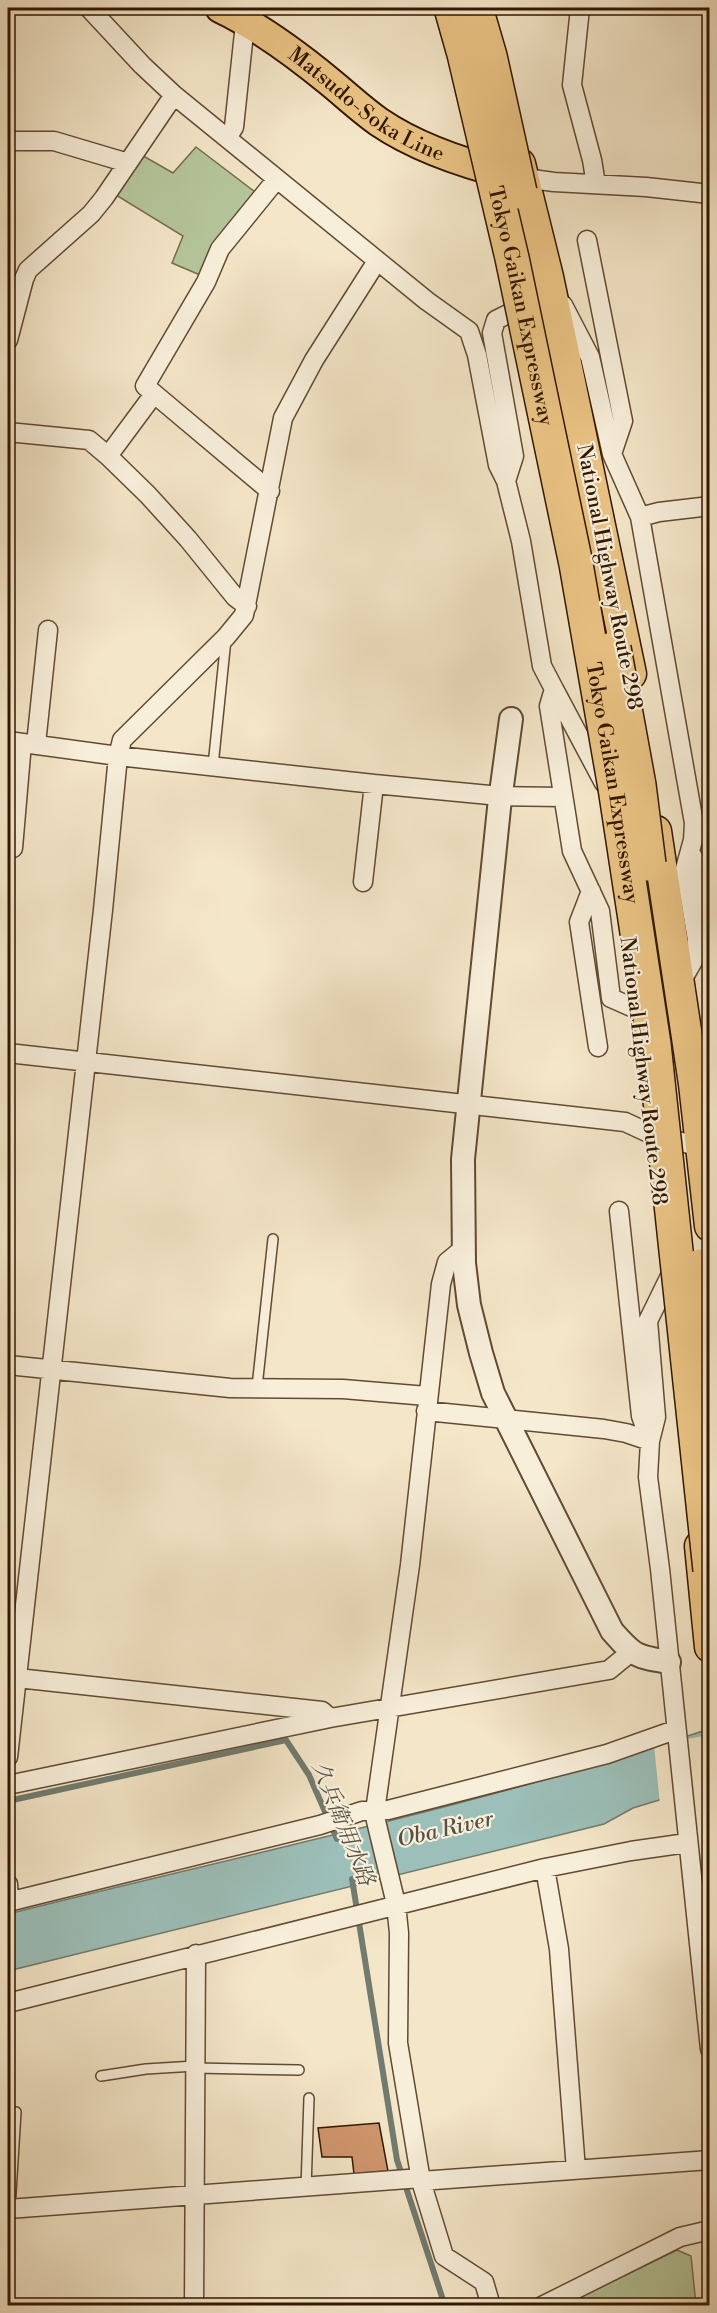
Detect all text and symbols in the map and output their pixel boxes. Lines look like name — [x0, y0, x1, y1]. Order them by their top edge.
street label: Matsudo-Soka Line — [283, 42, 448, 168]
street label: Tokyo Gaikan Expressway — [482, 184, 559, 429]
street label: National Highway Route 298 — [570, 442, 648, 712]
street label: Tokyo Gaikan Expressway — [579, 660, 645, 906]
street label: National Highway Route 298 — [614, 935, 672, 1207]
water label: 久兵衛用水路 — [305, 1757, 381, 1892]
water label: Oba River — [395, 1805, 497, 1854]

